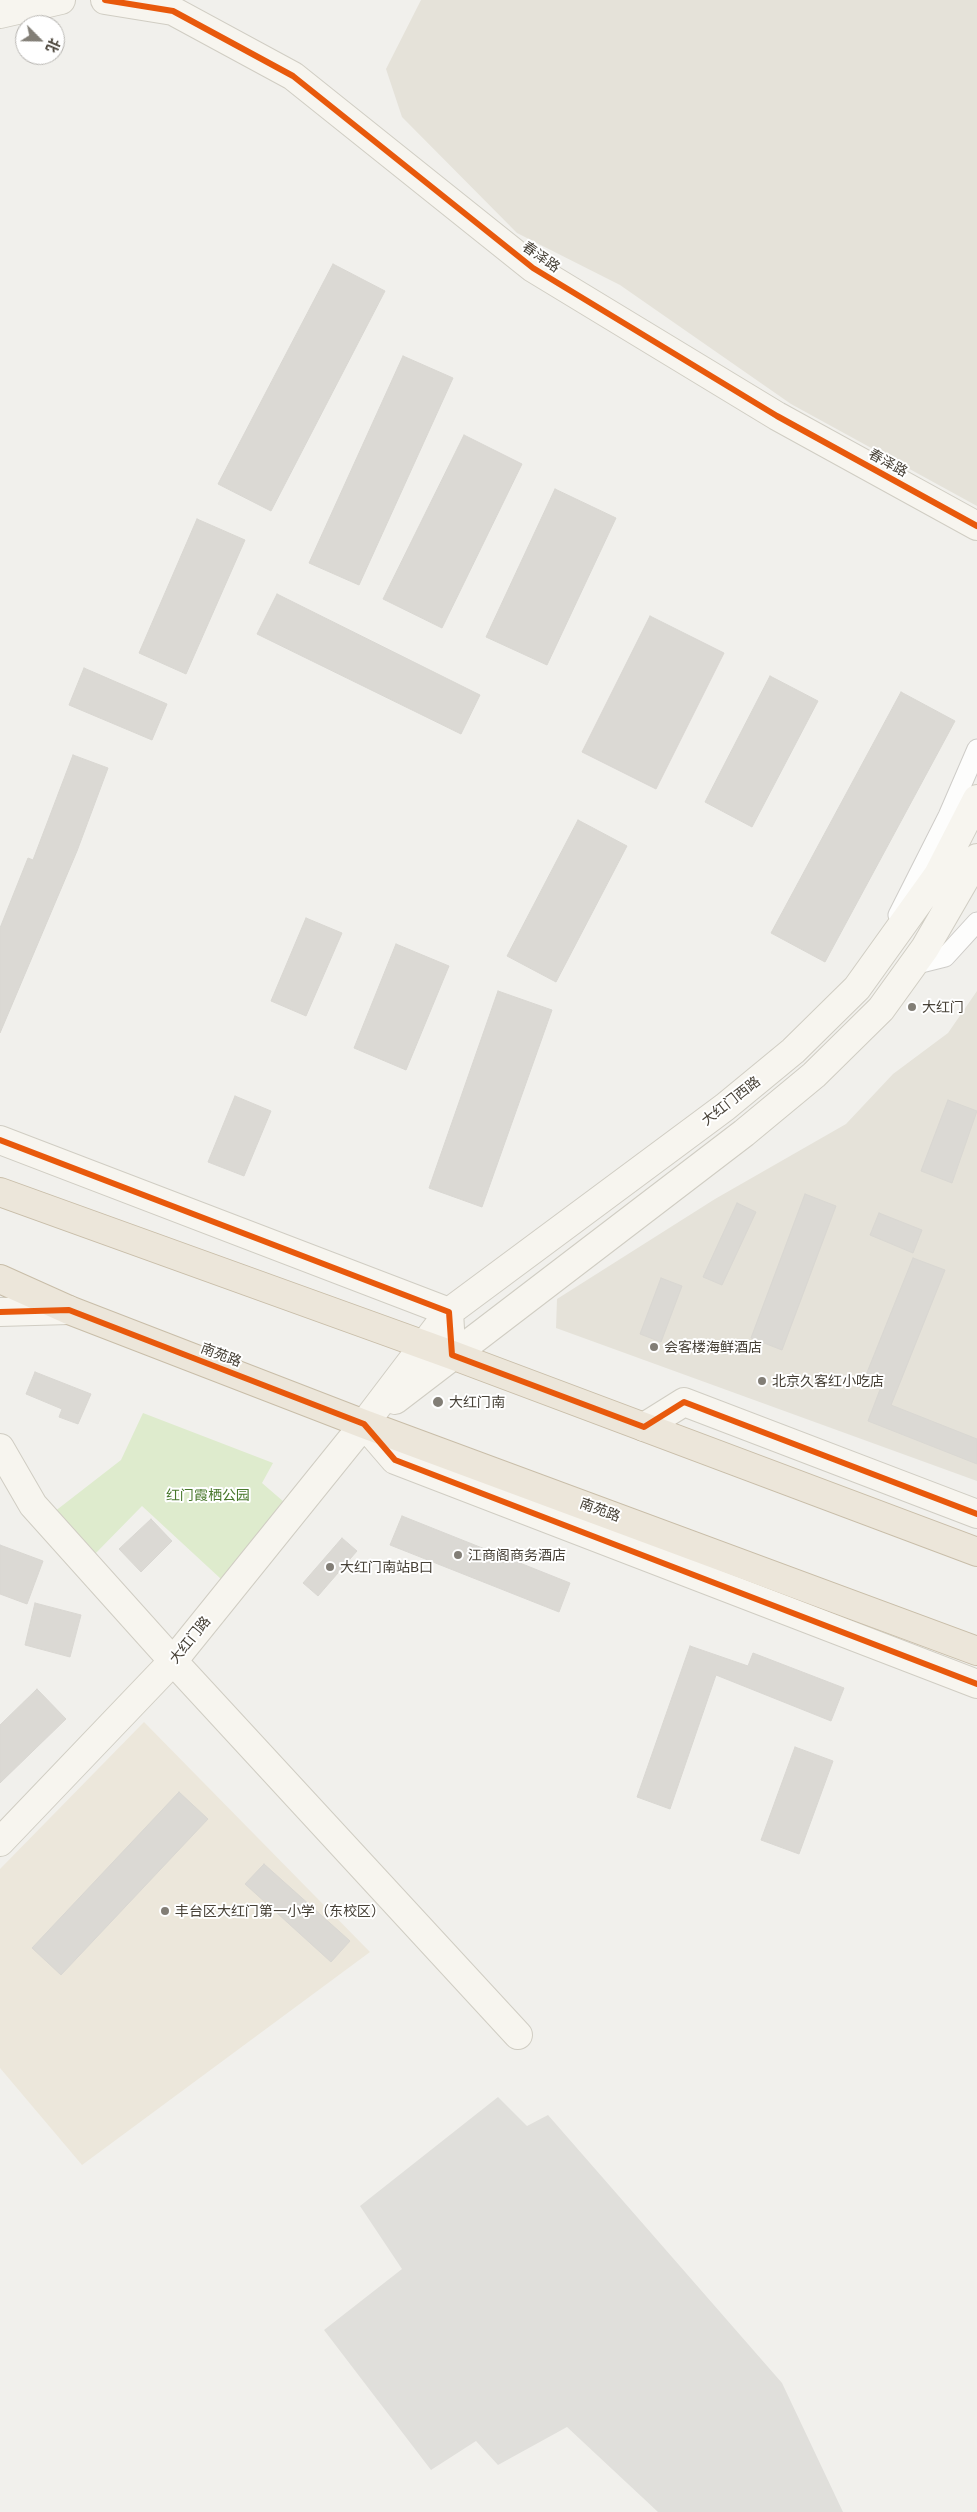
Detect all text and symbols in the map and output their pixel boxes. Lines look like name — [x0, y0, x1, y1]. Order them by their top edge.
north arrow — [15, 15, 65, 65]
text: 北 — [43, 36, 64, 55]
street label: 春泽路 — [519, 238, 563, 276]
street label: 春泽路 — [866, 445, 910, 481]
place label: 大红门 — [922, 999, 964, 1015]
marker: 大红门 — [906, 1001, 918, 1013]
street label: 大红门西路 — [698, 1073, 764, 1129]
place label: 会客楼海鲜酒店 — [664, 1339, 762, 1355]
street label: 南苑路 — [198, 1340, 244, 1370]
marker: 会客楼海鲜酒店 — [648, 1341, 660, 1353]
place label: 北京久客红小吃店 — [772, 1373, 884, 1389]
marker: 北京久客红小吃店 — [756, 1375, 768, 1387]
place label: 大红门南 — [449, 1394, 505, 1410]
marker: 大红门南 — [431, 1395, 445, 1409]
park label: 红门霞栖公园 — [166, 1487, 250, 1503]
street label: 南苑路 — [577, 1495, 623, 1525]
place label: 江商阁商务酒店 — [468, 1547, 566, 1563]
marker: 江商阁商务酒店 — [452, 1549, 464, 1561]
place label: 大红门南站B口 — [340, 1559, 433, 1575]
marker: 大红门南站B口 — [324, 1561, 336, 1573]
street label: 大红门路 — [166, 1613, 214, 1667]
place label: 丰台区大红门第一小学（东校区） — [175, 1903, 385, 1919]
marker: 丰台区大红门第一小学（东校区） — [159, 1905, 171, 1917]

